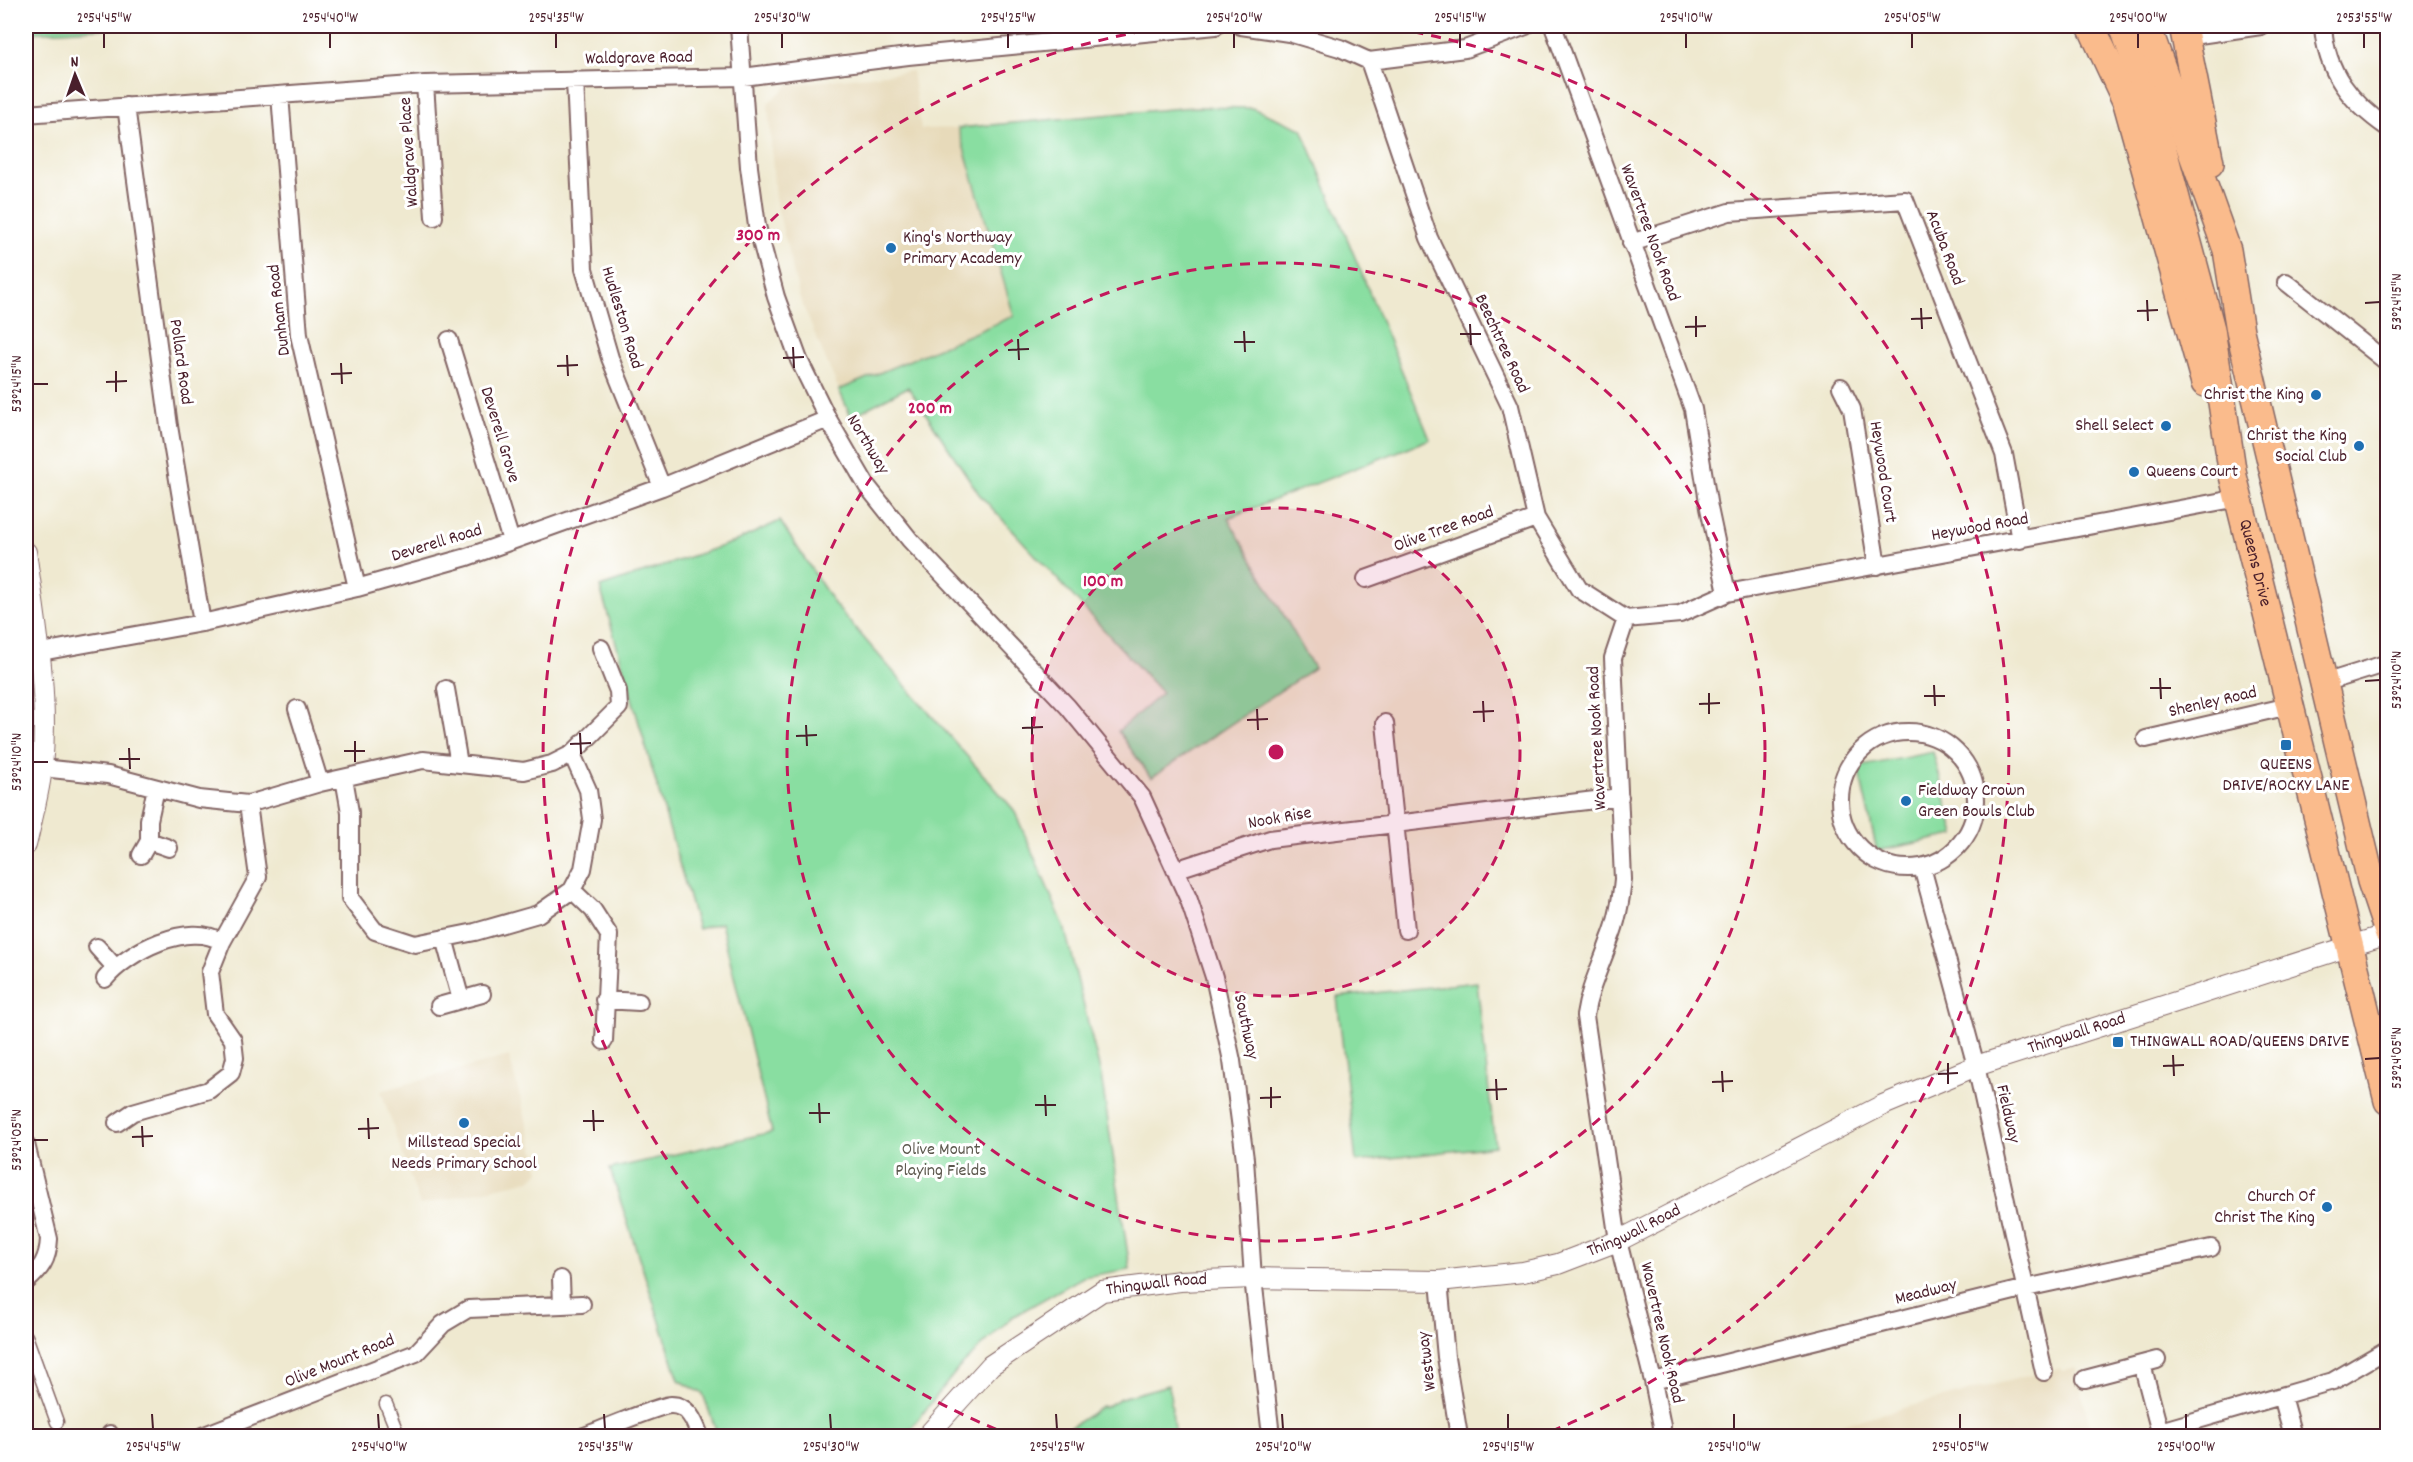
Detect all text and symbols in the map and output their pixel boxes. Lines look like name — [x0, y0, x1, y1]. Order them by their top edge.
text: 2°54'45"W — [77, 8, 132, 30]
text: 2°54'40"W — [302, 8, 358, 30]
text: 2°54'35"W — [528, 8, 584, 30]
text: 2°54'30"W — [754, 8, 811, 30]
text: 2°54'25"W — [981, 8, 1036, 30]
text: 2°54'20"W — [1206, 8, 1262, 30]
text: 2°54'15"W — [1434, 8, 1486, 30]
text: 2°54'10"W — [1660, 8, 1713, 30]
text: 2°54'05"W — [1884, 8, 1941, 30]
text: 2°54'00"W — [2109, 8, 2167, 30]
text: 2°53'55"W — [2336, 8, 2392, 30]
north arrow — [45, 45, 105, 105]
street label: Waldgrave Road — [585, 46, 693, 72]
text: N — [70, 51, 79, 74]
street label: Waldgrave Place — [394, 96, 426, 208]
street label: Wavertree Nook Road — [1613, 161, 1685, 305]
street label: Acuba Road — [1918, 207, 1970, 289]
text: 300 m — [736, 224, 780, 249]
place label: King's Northway Primary Academy — [903, 226, 1022, 272]
marker: King's Northway Primary Academy — [884, 241, 898, 255]
street label: Dunham Road — [262, 263, 298, 357]
street label: Hudleston Road — [594, 264, 648, 372]
text: 53°24'15"N — [2387, 273, 2409, 331]
street label: Beechtree Road — [1467, 290, 1535, 398]
street label: Pollard Road — [162, 318, 198, 406]
text: 53°24'15"N — [7, 355, 29, 413]
place label: Christ the King — [2204, 383, 2304, 408]
street label: Deverell Grove — [473, 384, 525, 486]
marker: Christ the King — [2309, 388, 2323, 402]
text: 200 m — [908, 397, 952, 422]
street label: Northway — [839, 410, 895, 480]
place label: Shell Select — [2075, 414, 2154, 439]
street label: Heywood Court — [1862, 419, 1902, 525]
marker: Shell Select — [2159, 419, 2173, 433]
place label: Christ the King Social Club — [2247, 424, 2347, 470]
marker: Christ the King Social Club — [2352, 439, 2366, 453]
place label: Queens Court — [2146, 460, 2238, 485]
marker: Queens Court — [2127, 465, 2141, 479]
street label: Olive Tree Road — [1390, 500, 1498, 560]
street label: Heywood Road — [1929, 507, 2031, 549]
street label: Queens Drive — [2232, 517, 2277, 609]
street label: Deverell Road — [389, 518, 485, 570]
text: 100 m — [1083, 570, 1123, 595]
text: 53°24'10"N — [2387, 651, 2409, 709]
street label: Wavertree Nook Road — [1582, 665, 1614, 811]
street label: Shenley Road — [2166, 681, 2260, 725]
text: 53°24'10"N — [7, 733, 29, 791]
marker: QUEENS DRIVE/ROCKY LANE — [2279, 738, 2293, 752]
centre of rings — [1266, 742, 1286, 762]
place label: QUEENS DRIVE/ROCKY LANE — [2223, 753, 2349, 799]
place label: Fieldway Crown Green Bowls Club — [1918, 779, 2035, 825]
marker: Fieldway Crown Green Bowls Club — [1899, 794, 1913, 808]
street label: Nook Rise — [1246, 801, 1314, 837]
street label: Southway — [1226, 992, 1264, 1063]
street label: Thingwall Road — [2025, 1006, 2129, 1061]
text: 53°24'05"N — [2387, 1027, 2409, 1089]
place label: THINGWALL ROAD/QUEENS DRIVE — [2130, 1030, 2349, 1055]
marker: THINGWALL ROAD/QUEENS DRIVE — [2111, 1035, 2125, 1049]
street label: Fieldway — [1988, 1082, 2026, 1146]
text: 53°24'05"N — [7, 1109, 29, 1171]
marker: Millstead Special Needs Primary School — [457, 1116, 471, 1130]
place label: Millstead Special Needs Primary School — [391, 1131, 538, 1177]
park label: Olive Mount Playing Fields — [895, 1138, 987, 1184]
place label: Church Of Christ The King — [2214, 1185, 2316, 1231]
street label: Thingwall Road — [1584, 1198, 1685, 1264]
marker: Church Of Christ The King — [2320, 1200, 2334, 1214]
street label: Wavertree Nook Road — [1633, 1260, 1689, 1406]
street label: Thingwall Road — [1105, 1267, 1208, 1303]
street label: Meadway — [1893, 1273, 1960, 1313]
street label: Olive Mount Road — [281, 1329, 399, 1395]
street label: Westway — [1412, 1329, 1444, 1392]
text: 2°54'45"W — [126, 1437, 181, 1459]
text: 2°54'40"W — [351, 1437, 407, 1459]
text: 2°54'35"W — [577, 1437, 633, 1459]
text: 2°54'30"W — [803, 1437, 860, 1459]
text: 2°54'25"W — [1030, 1437, 1085, 1459]
text: 2°54'20"W — [1255, 1437, 1311, 1459]
text: 2°54'15"W — [1482, 1437, 1534, 1459]
text: 2°54'10"W — [1708, 1437, 1761, 1459]
text: 2°54'05"W — [1932, 1437, 1989, 1459]
text: 2°54'00"W — [2157, 1437, 2215, 1459]

